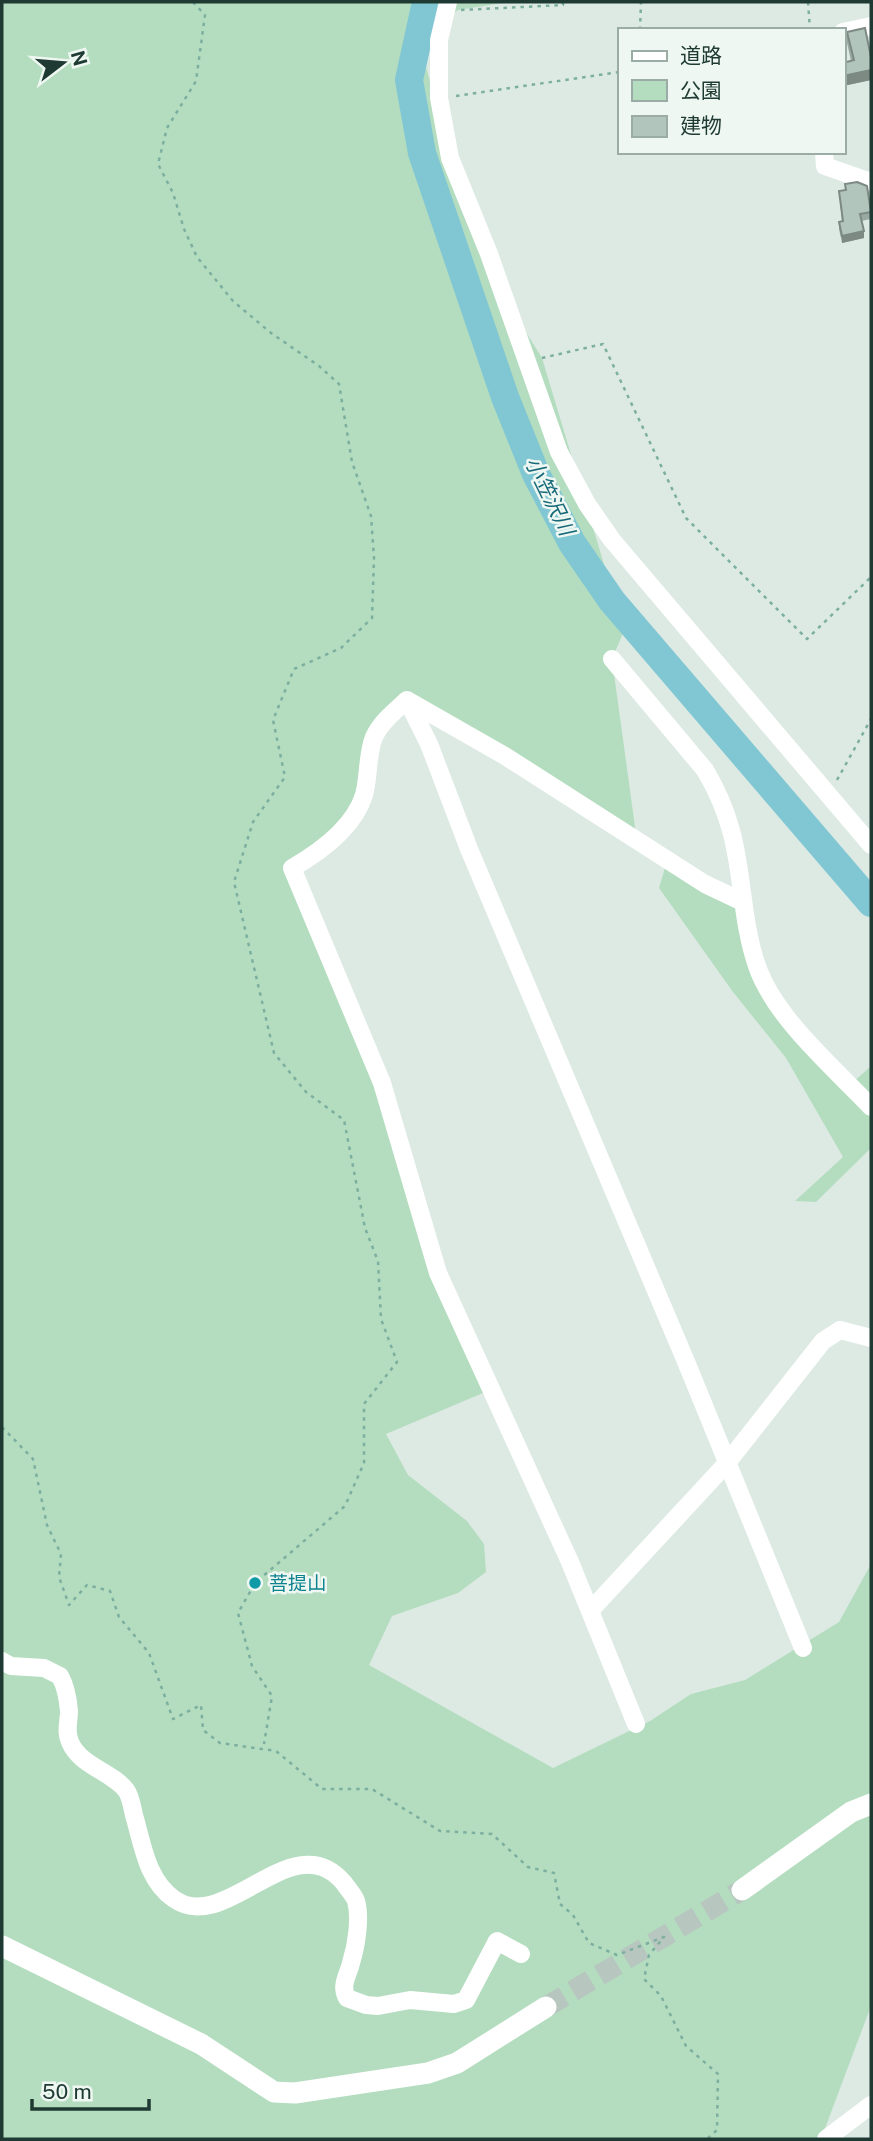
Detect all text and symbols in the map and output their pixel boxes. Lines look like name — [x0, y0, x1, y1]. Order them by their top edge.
north arrow — [28, 28, 98, 98]
legend — [618, 28, 845, 154]
text: 道路 — [680, 43, 722, 68]
text: N — [67, 48, 92, 68]
text: 公園 — [680, 78, 722, 103]
text: 建物 — [680, 113, 722, 138]
water label: 小笠沢川 — [520, 453, 581, 541]
place label: 菩提山 — [269, 1572, 326, 1594]
marker: 菩提山 — [247, 1575, 263, 1591]
scale bar — [32, 2068, 149, 2112]
text: 50 m — [42, 2079, 92, 2104]

